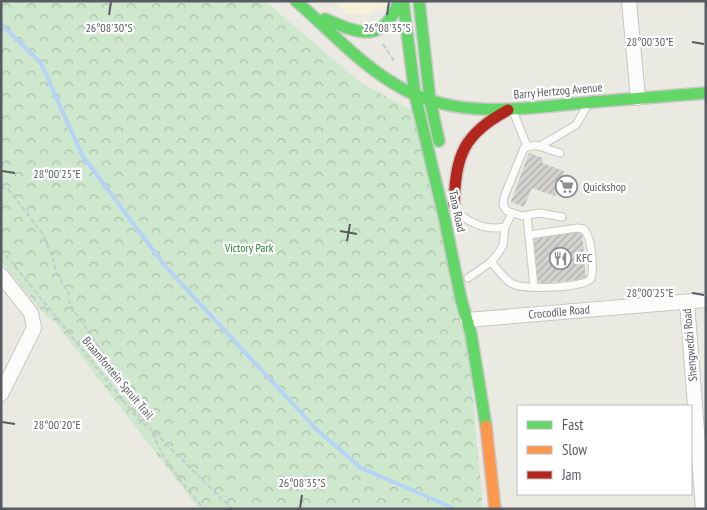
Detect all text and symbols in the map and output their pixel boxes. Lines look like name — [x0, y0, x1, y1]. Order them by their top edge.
text: 26°08'30"S — [85, 20, 133, 35]
text: 26°08'35"S — [363, 20, 411, 35]
text: 28°00'30"E — [626, 34, 674, 49]
street label: Barry Hertzog Avenue — [513, 79, 603, 102]
text: 28°00'25"E — [33, 166, 81, 181]
supermarket icon: Quickshop — [555, 175, 579, 199]
place label: Quickshop — [583, 179, 626, 194]
street label: Tana Road — [446, 189, 469, 233]
park label: Victory Park — [224, 240, 274, 255]
restaurant icon: KFC — [548, 246, 572, 270]
place label: KFC — [576, 250, 593, 265]
text: 28°00'25"E — [626, 285, 674, 300]
street label: Crocodile Road — [528, 301, 590, 322]
street label: Shengwedzi Road — [679, 308, 700, 382]
street label: Braamfontein Spruit Trail — [79, 333, 157, 422]
legend — [517, 405, 692, 495]
text: Fast — [562, 415, 583, 434]
text: 28°00'20"E — [33, 417, 81, 432]
text: Slow — [562, 440, 587, 459]
text: Jam — [561, 465, 581, 484]
text: 26°08'35"S — [278, 475, 326, 490]

